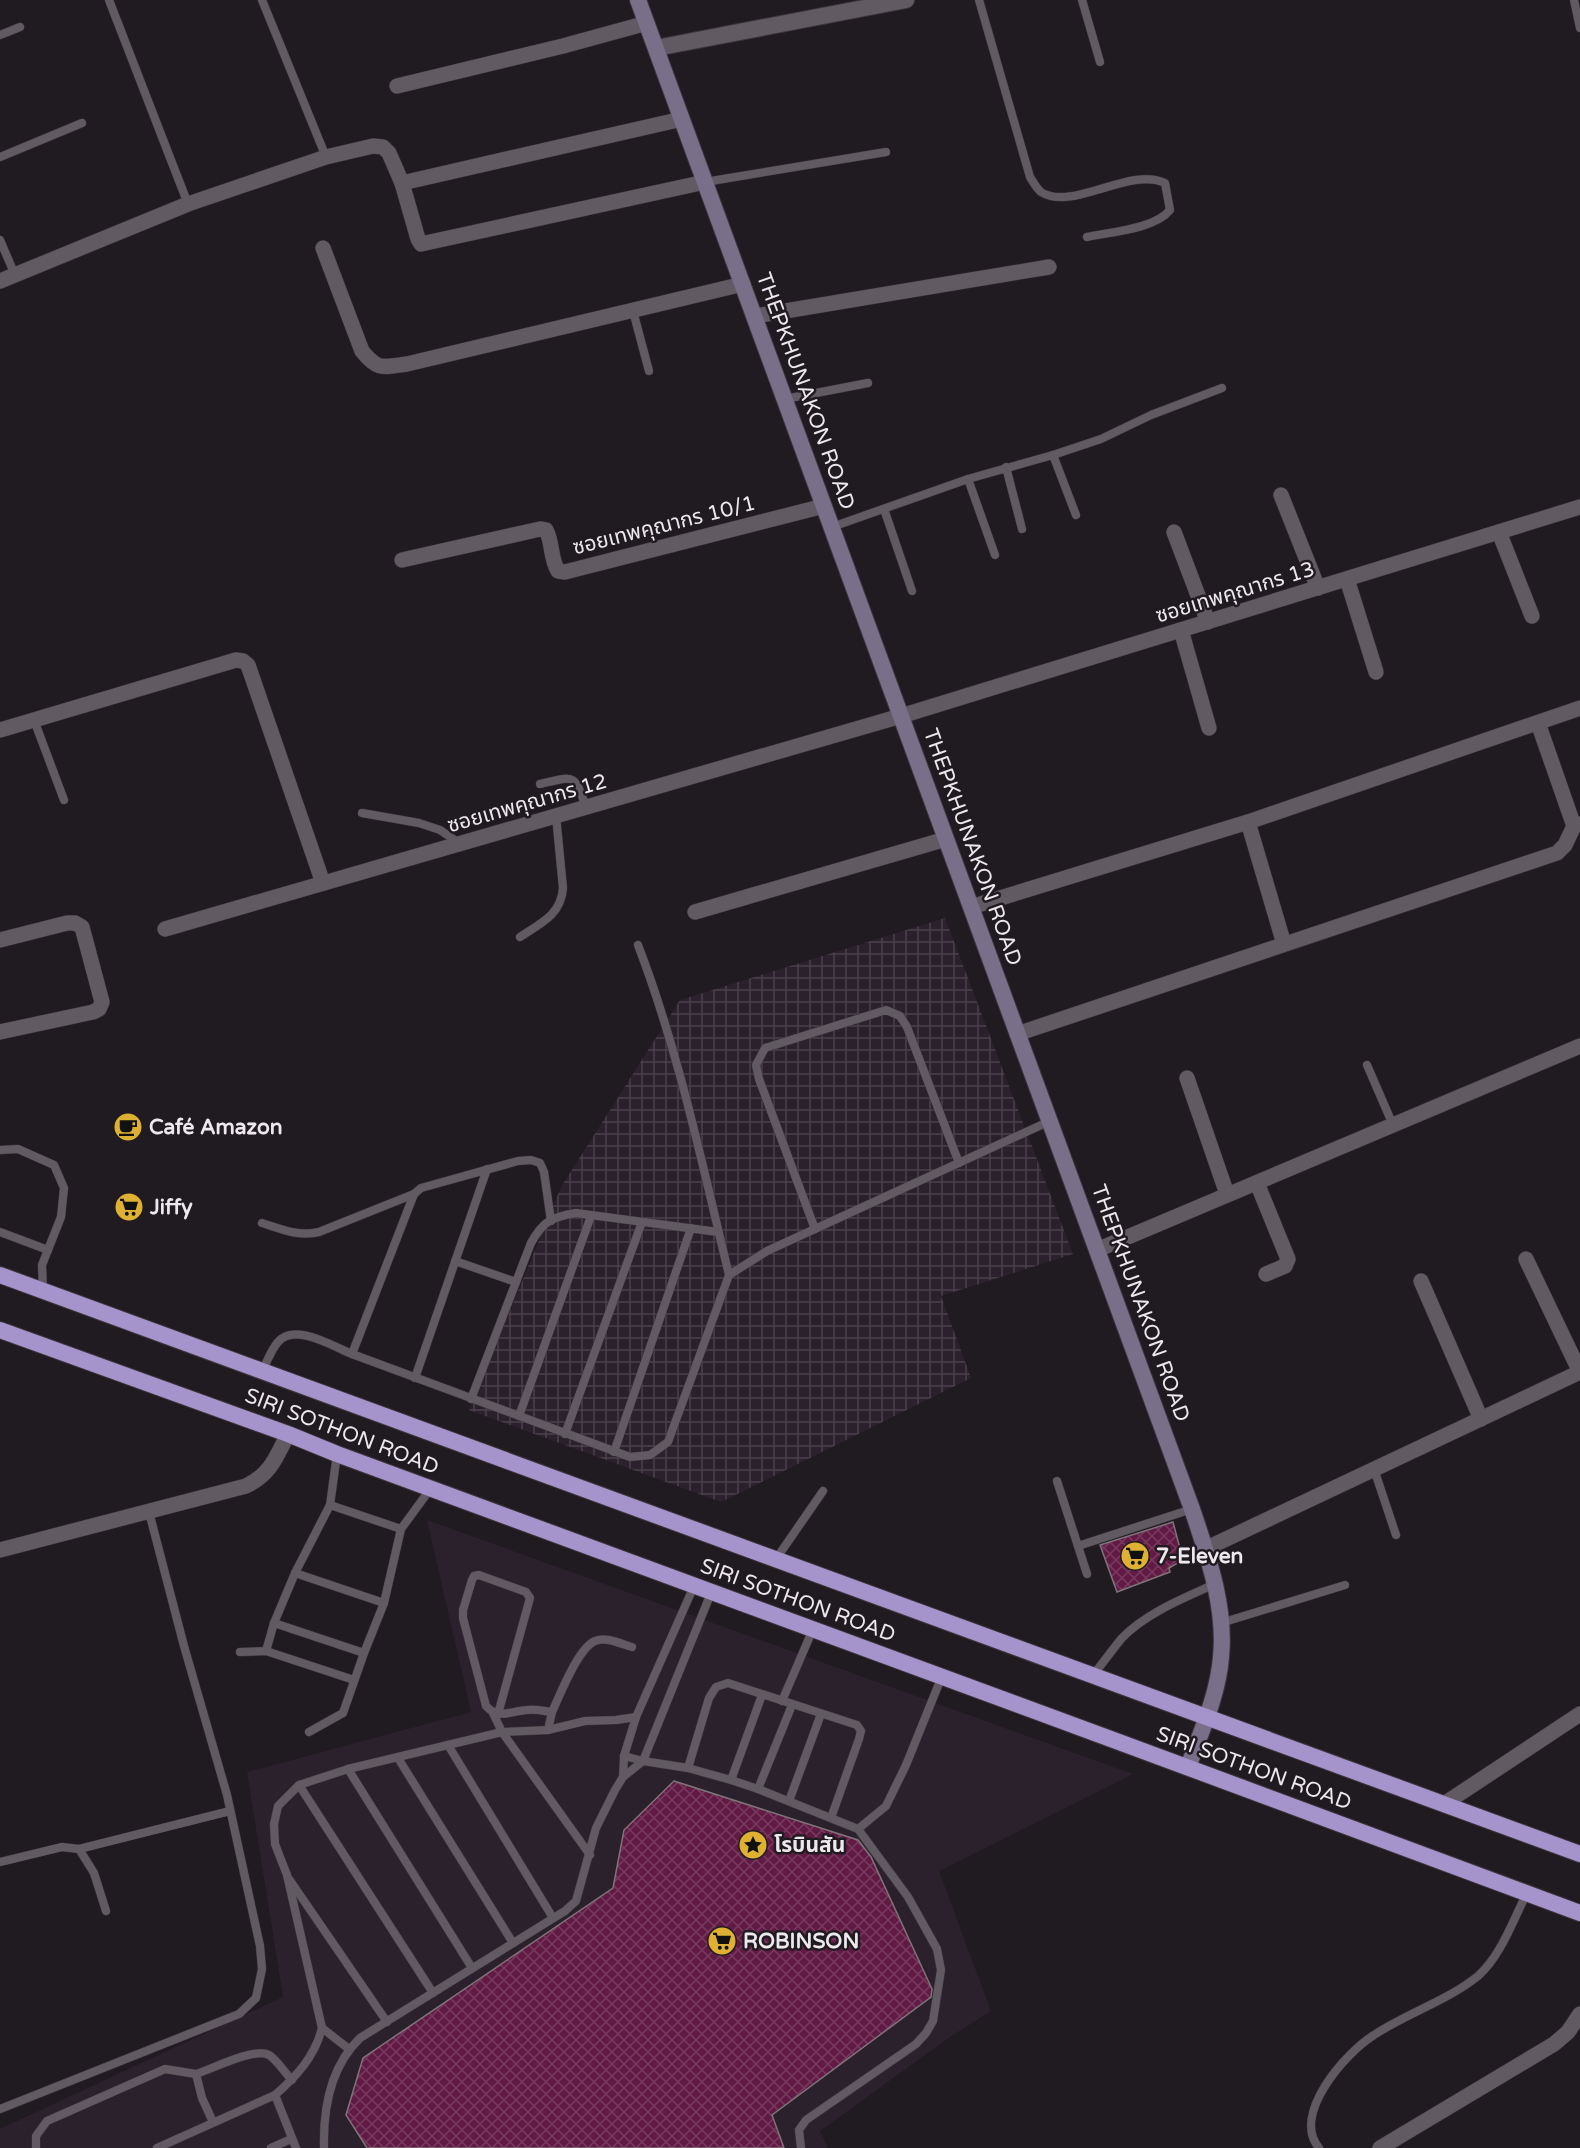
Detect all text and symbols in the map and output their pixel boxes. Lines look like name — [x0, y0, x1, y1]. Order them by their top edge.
street label: THEPKHUNAKON ROAD — [751, 269, 860, 513]
street label: ซอยเทพคุณากร 10/1 — [570, 491, 758, 560]
street label: ซอยเทพคุณากร 13 — [1153, 556, 1318, 629]
street label: THEPKHUNAKON ROAD — [918, 725, 1027, 969]
street label: ซอยเทพคุณากร 12 — [444, 769, 610, 838]
cafe icon: Café Amazon — [112, 1111, 144, 1143]
place label: Café Amazon — [149, 1115, 283, 1140]
street label: THEPKHUNAKON ROAD — [1086, 1181, 1195, 1425]
supermarket icon: Jiffy — [113, 1191, 145, 1223]
place label: Jiffy — [149, 1195, 193, 1220]
street label: SIRI SOTHON ROAD — [241, 1383, 442, 1480]
supermarket icon: 7-Eleven — [1119, 1540, 1151, 1572]
place label: 7-Eleven — [1156, 1544, 1243, 1569]
street label: SIRI SOTHON ROAD — [697, 1554, 899, 1647]
street label: SIRI SOTHON ROAD — [1153, 1722, 1355, 1815]
place icon: โรบินสัน — [737, 1829, 769, 1861]
place label: โรบินสัน — [774, 1833, 845, 1858]
supermarket icon: ROBINSON — [706, 1925, 738, 1957]
place label: ROBINSON — [743, 1929, 859, 1954]

